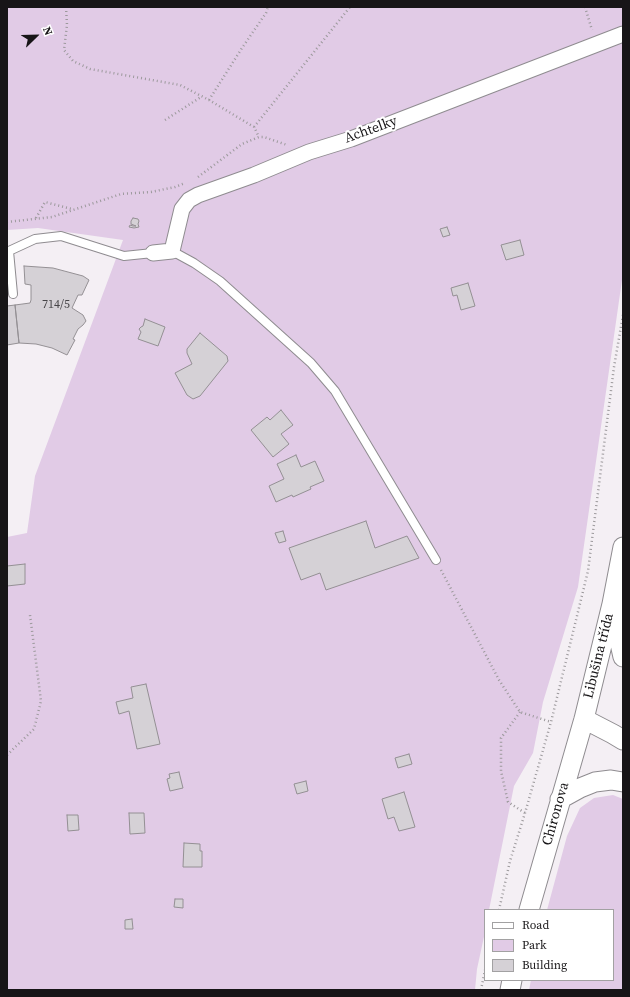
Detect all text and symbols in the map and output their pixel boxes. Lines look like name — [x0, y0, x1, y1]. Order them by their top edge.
north arrow — [16, 16, 56, 56]
text: N — [39, 24, 56, 38]
street label: Achtelky — [342, 113, 400, 147]
house number: 714/5 — [42, 298, 70, 312]
street label: Libušina třída — [580, 612, 618, 700]
street label: Chironova — [539, 780, 573, 848]
legend — [484, 909, 614, 981]
text: Road — [522, 917, 549, 933]
text: Park — [522, 937, 547, 953]
text: Building — [522, 957, 567, 973]

